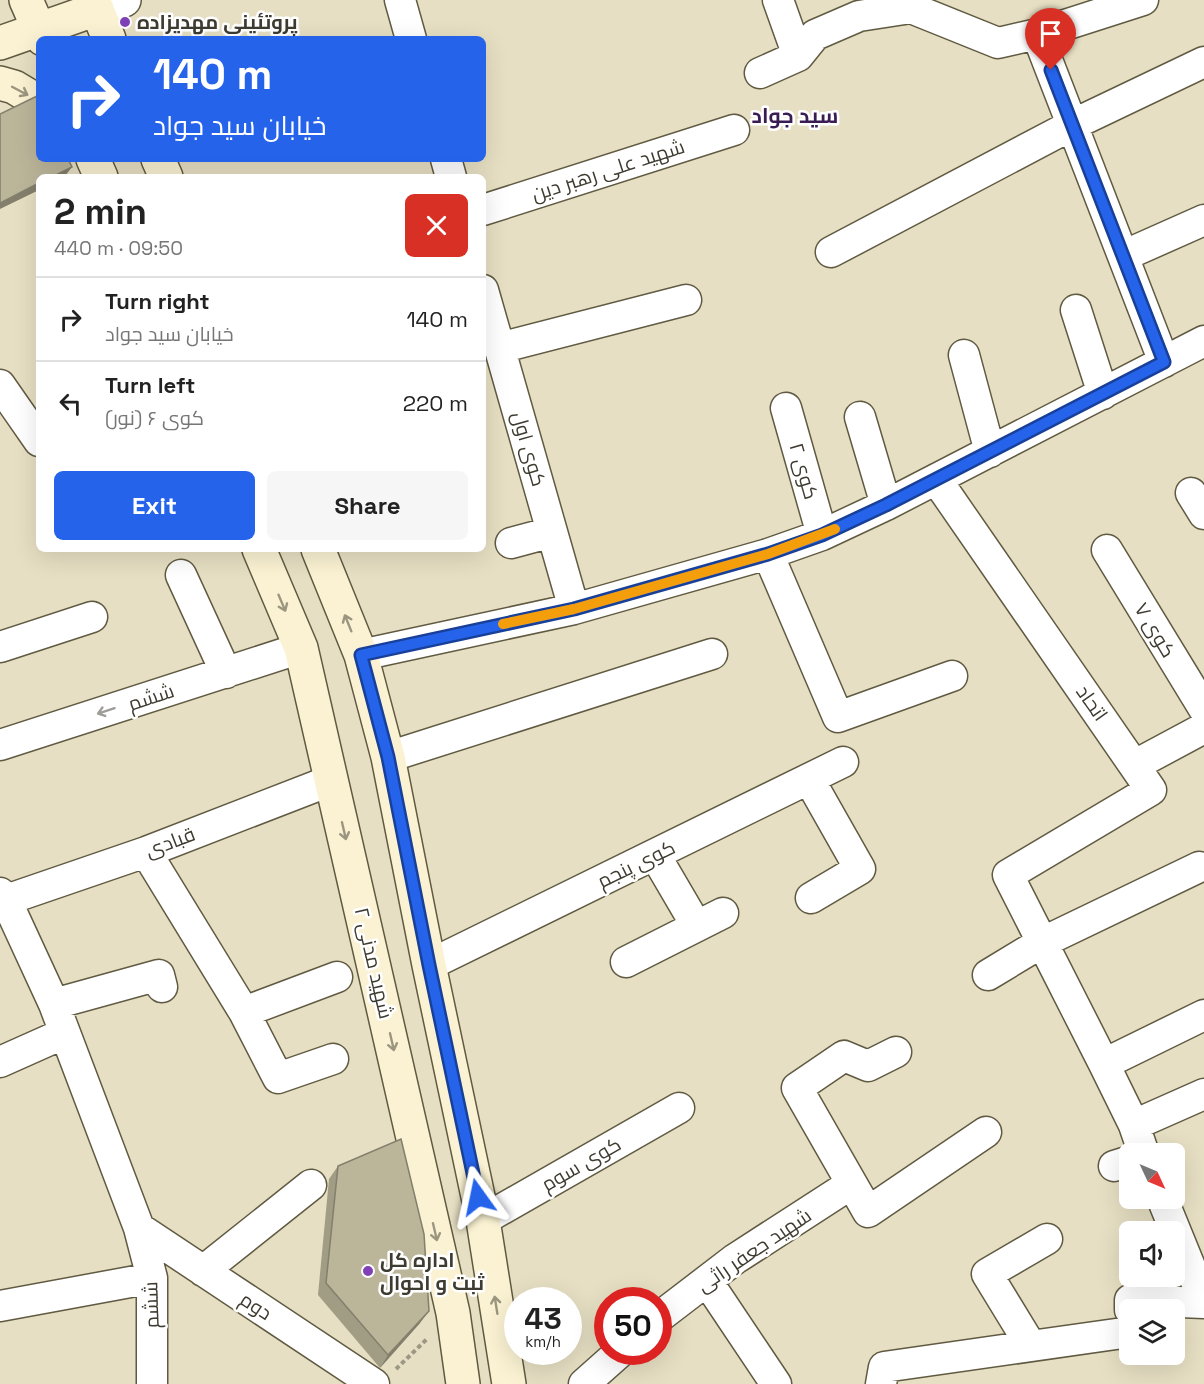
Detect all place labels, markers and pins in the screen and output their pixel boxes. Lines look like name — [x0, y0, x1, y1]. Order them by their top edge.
pin — [1025, 8, 1076, 70]
place label: پروتئينی مهديزاده — [137, 9, 298, 36]
marker: پروتئينی مهديزاده — [118, 15, 132, 29]
place label: اداره کل ثبت و احوال — [380, 1247, 485, 1296]
marker: اداره کل ثبت و احوال — [361, 1264, 375, 1278]

